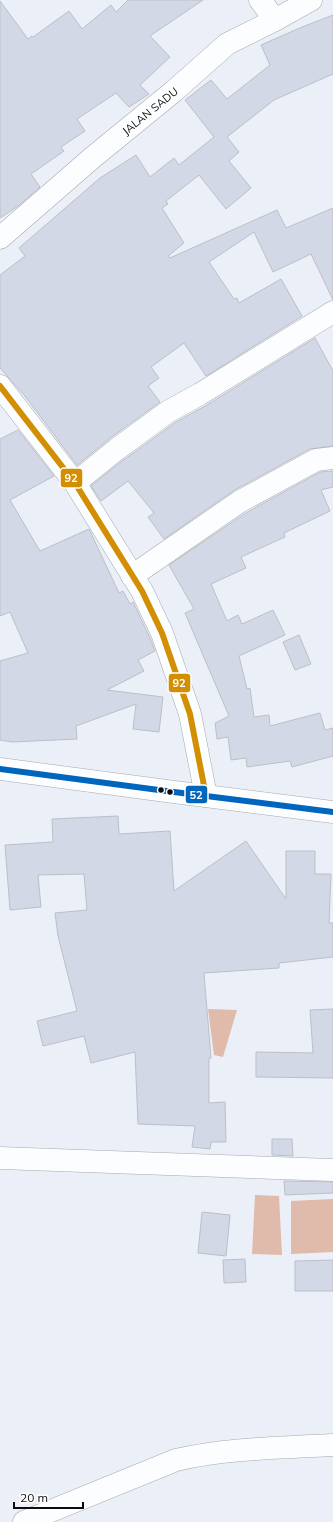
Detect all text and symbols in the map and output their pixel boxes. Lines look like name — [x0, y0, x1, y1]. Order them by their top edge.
street label: JALAN SADU — [119, 84, 181, 138]
line badge: 92 — [60, 468, 83, 488]
text: 92 — [64, 471, 78, 485]
line badge: 92 — [168, 673, 191, 693]
text: 92 — [172, 676, 186, 690]
unlabelled marker — [156, 785, 166, 795]
line badge: 52 — [185, 785, 208, 804]
unlabelled marker — [165, 787, 175, 797]
text: 52 — [189, 788, 203, 802]
scale bar — [14, 1484, 83, 1510]
text: 20 m — [20, 1490, 48, 1505]

